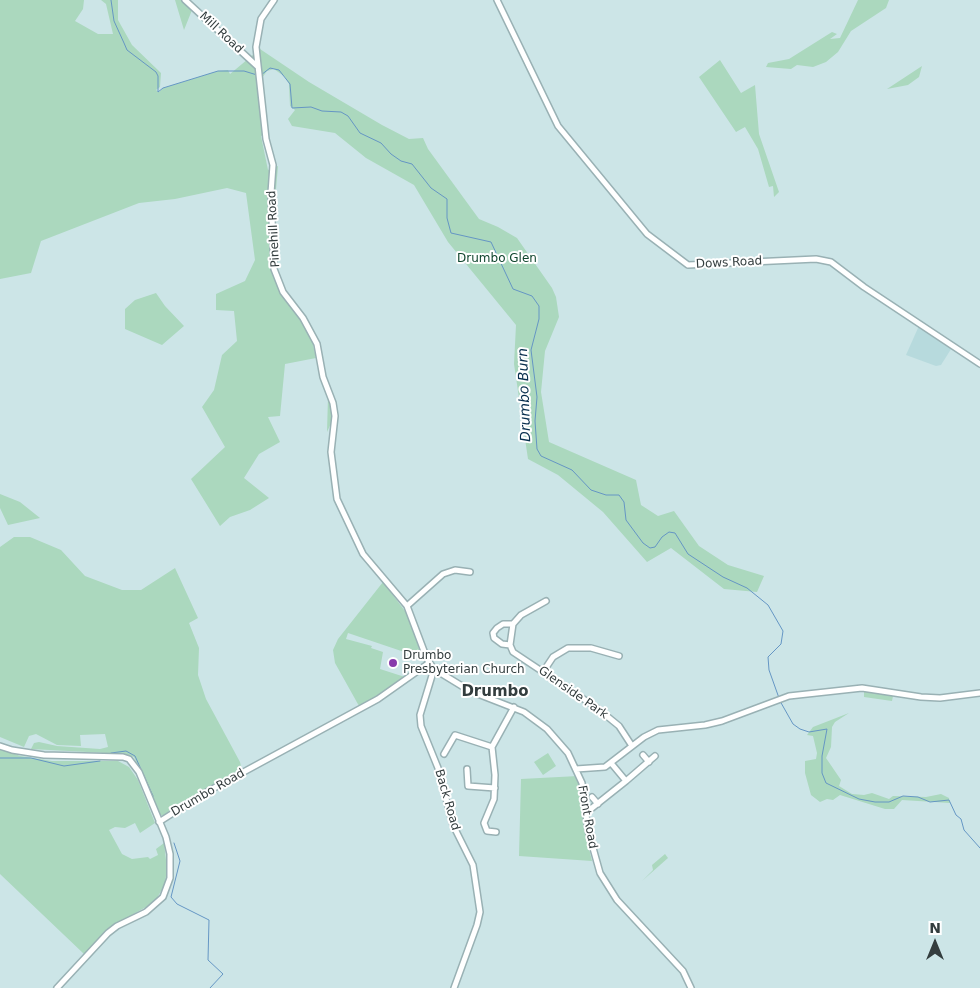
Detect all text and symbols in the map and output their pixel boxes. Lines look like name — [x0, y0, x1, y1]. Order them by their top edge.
street label: Mill Road — [196, 9, 246, 57]
street label: Pinehill Road — [265, 190, 283, 268]
park label: Drumbo Glen — [457, 252, 537, 266]
street label: Dows Road — [695, 254, 763, 272]
water label: Drumbo Burn — [515, 348, 535, 442]
place label: Drumbo Presbyterian Church — [403, 649, 525, 677]
marker: Drumbo Presbyterian Church — [387, 657, 399, 669]
street label: Glenside Park — [535, 664, 611, 722]
district label: Drumbo — [461, 683, 529, 701]
street label: Drumbo Road — [169, 766, 247, 820]
street label: Back Road — [431, 768, 463, 832]
street label: Front Road — [574, 784, 600, 850]
north arrow — [910, 918, 960, 968]
text: N — [929, 920, 941, 936]

